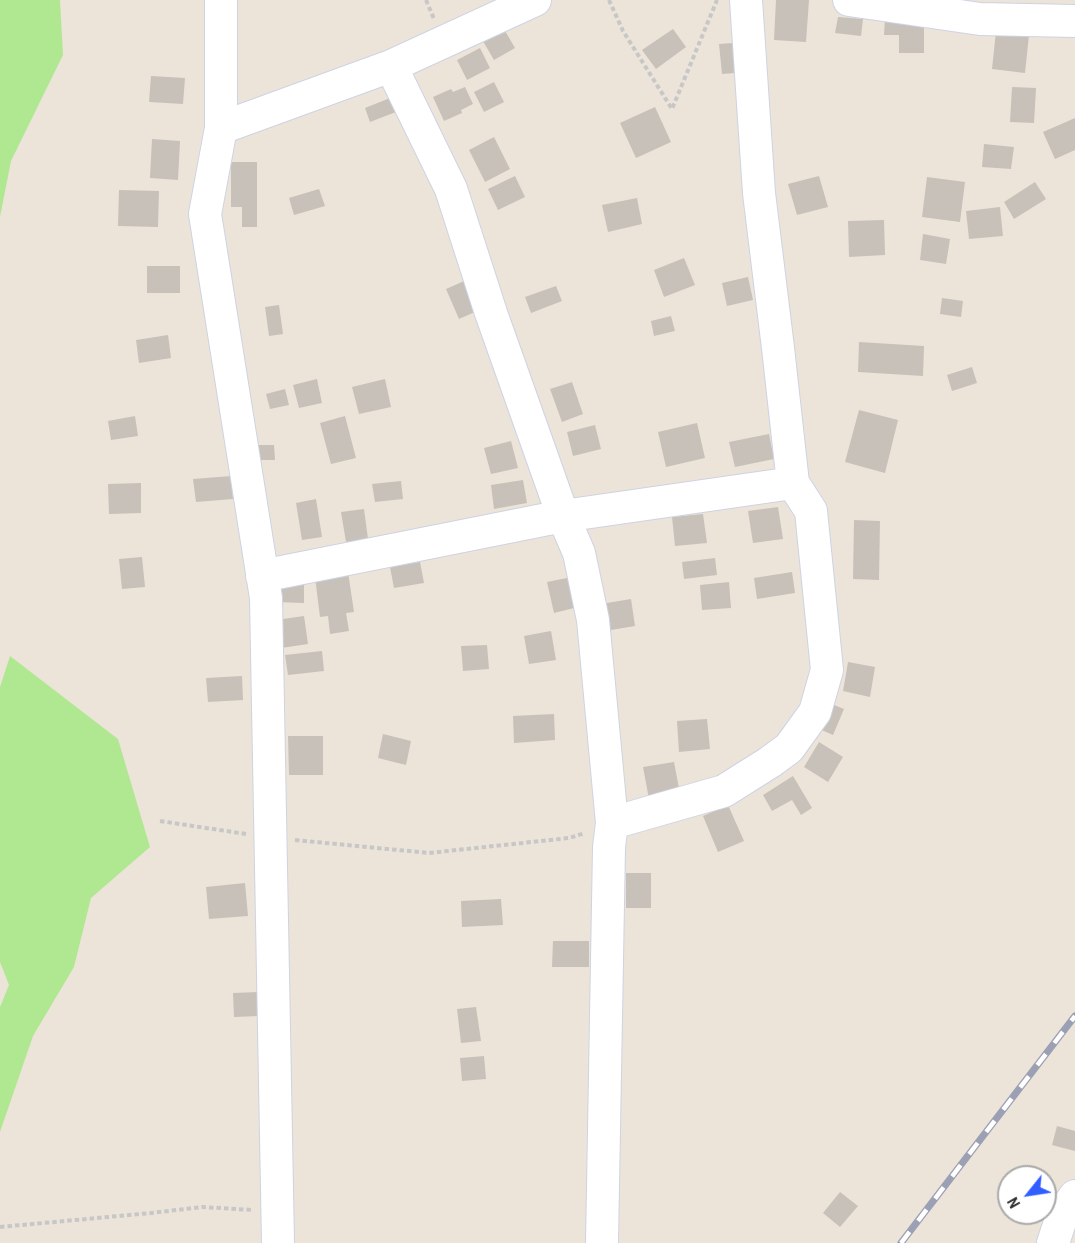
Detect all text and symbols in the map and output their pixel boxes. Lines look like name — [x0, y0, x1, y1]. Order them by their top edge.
north arrow — [997, 1165, 1057, 1225]
text: N — [1001, 1193, 1025, 1213]

